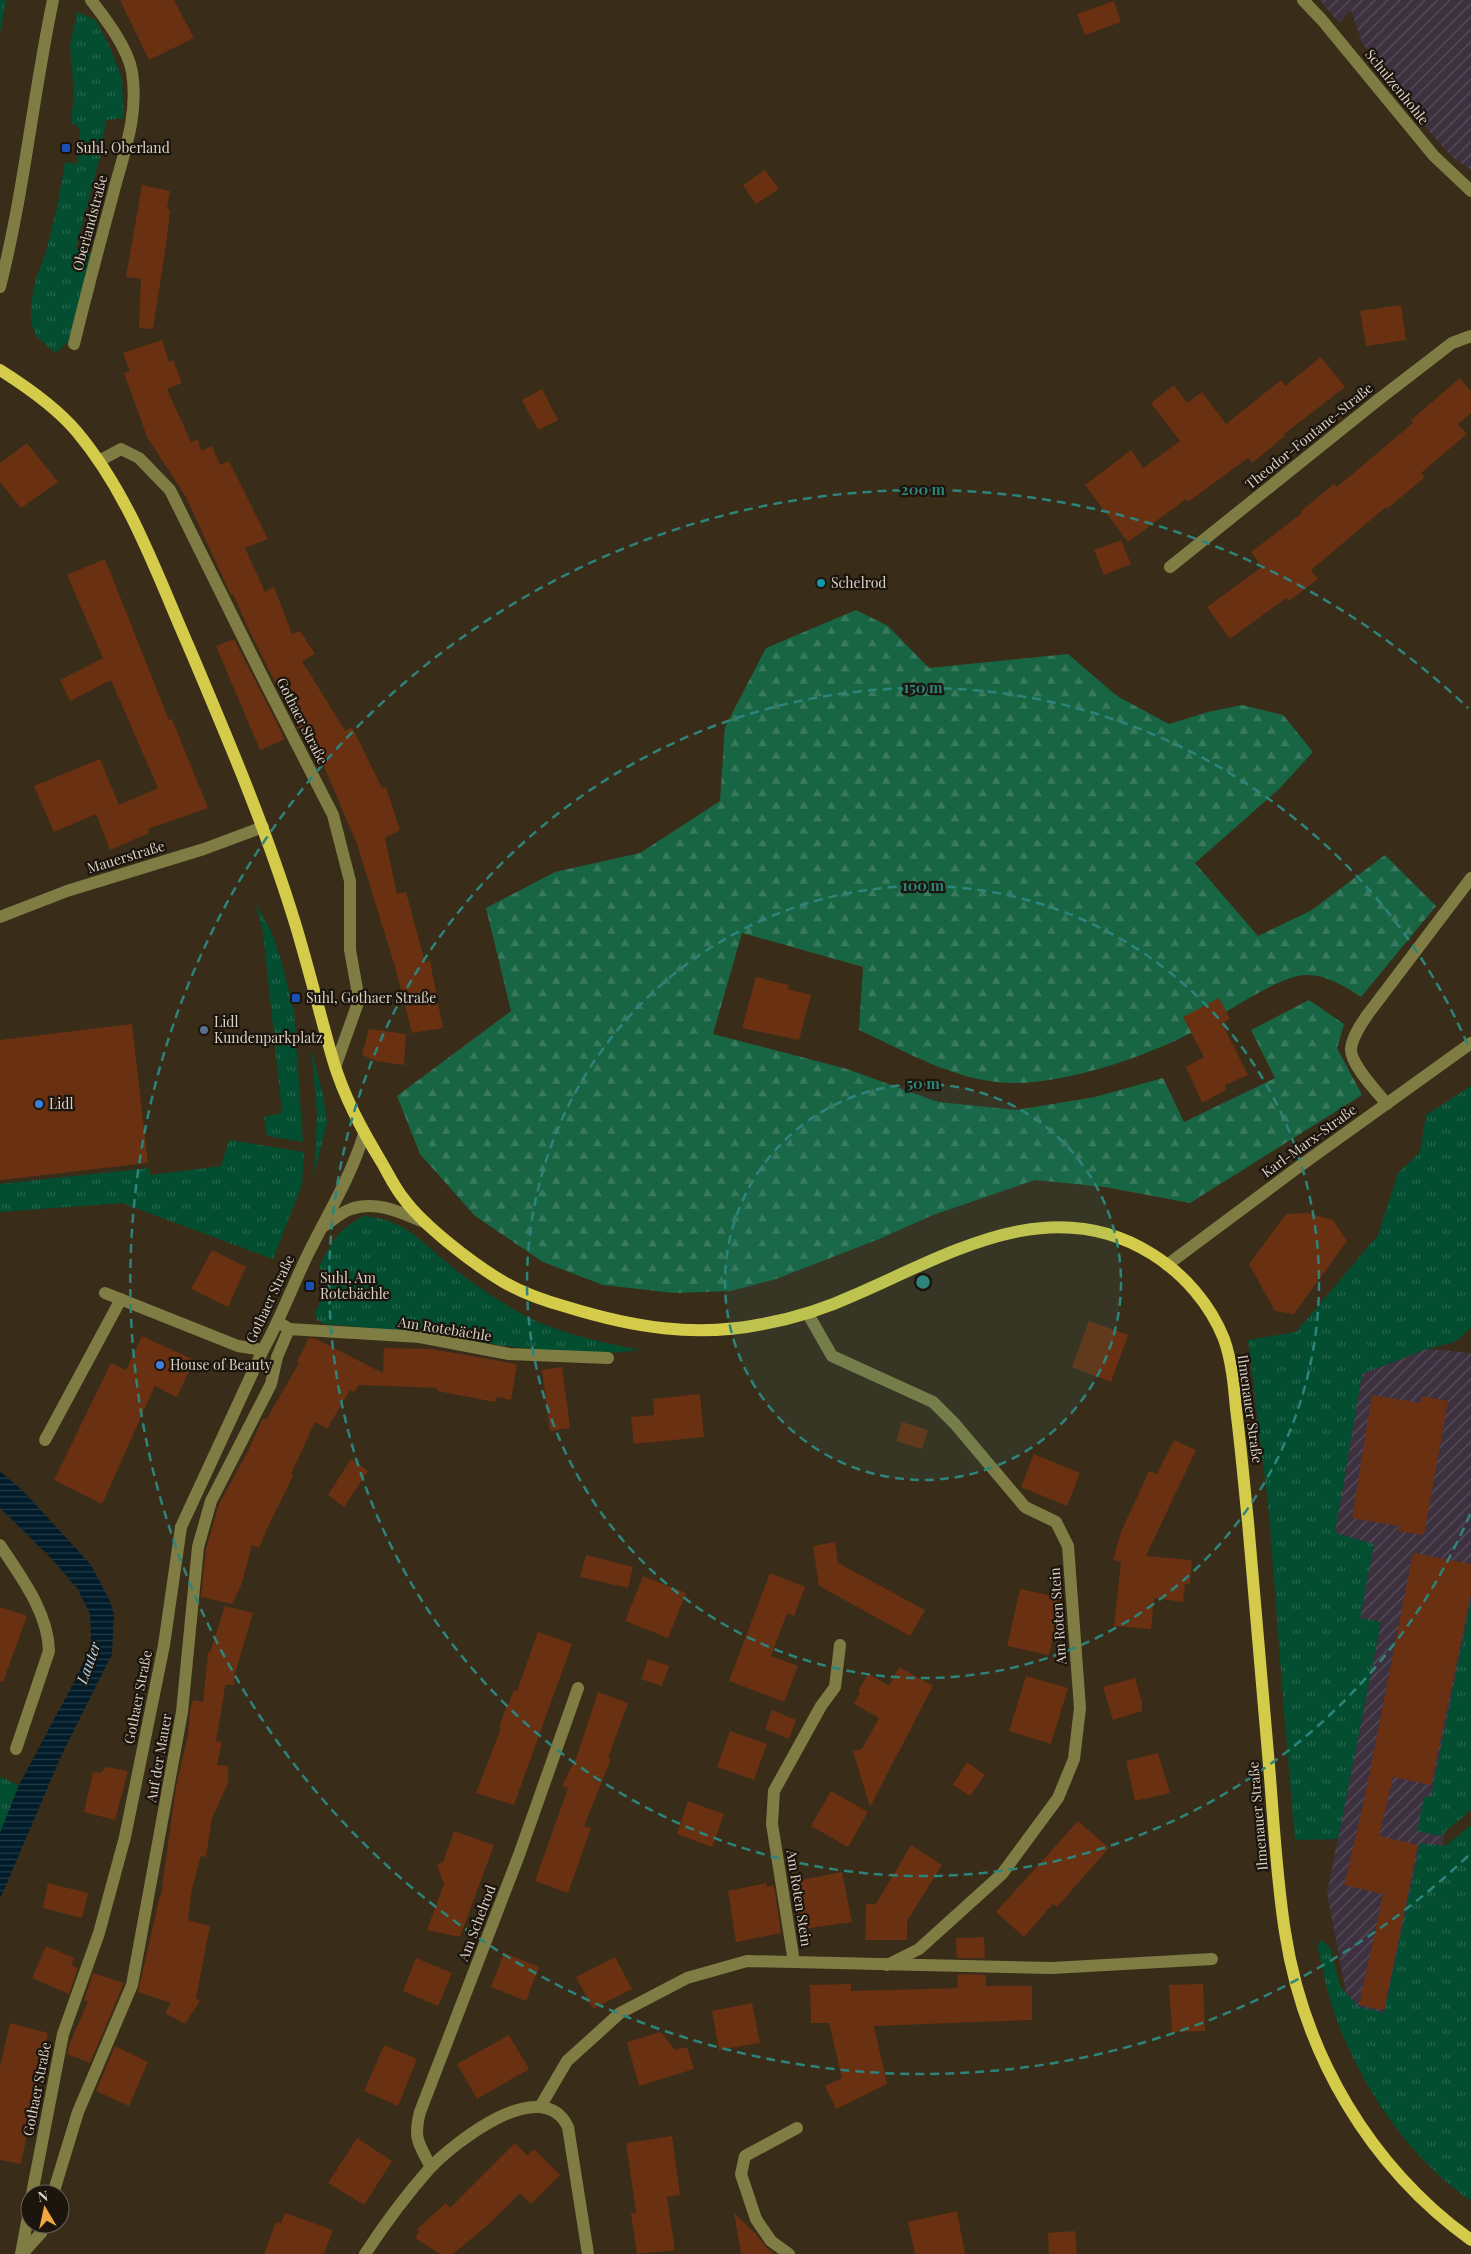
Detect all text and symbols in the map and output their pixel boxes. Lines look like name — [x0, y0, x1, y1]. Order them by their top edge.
street label: Schulzenhohle — [1361, 45, 1434, 128]
place label: Suhl, Oberland — [76, 138, 170, 157]
marker: Suhl, Oberland — [60, 142, 72, 154]
street label: Oberlandstraße — [68, 173, 111, 273]
street label: Theodor-Fontane-Straße — [1241, 378, 1377, 493]
text: 200 m — [901, 479, 946, 499]
place label: Schelrod — [831, 573, 886, 592]
marker: Schelrod — [815, 577, 827, 589]
street label: Gothaer Straße — [272, 674, 333, 767]
text: 150 m — [903, 677, 943, 697]
street label: Mauerstraße — [85, 836, 167, 877]
text: 100 m — [902, 875, 945, 895]
place label: Suhl, Gothaer Straße — [306, 988, 436, 1007]
marker: Suhl, Gothaer Straße — [290, 992, 302, 1004]
place label: Lidl Kundenparkplatz — [214, 1012, 323, 1047]
marker: Lidl Kundenparkplatz — [198, 1024, 210, 1036]
text: 50 m — [906, 1073, 940, 1093]
place label: Lidl — [49, 1094, 73, 1113]
marker: Lidl — [33, 1098, 45, 1110]
street label: Karl-Marx-Straße — [1257, 1100, 1360, 1182]
street label: Gothaer Straße — [241, 1252, 298, 1346]
place label: Suhl, Am Rotebächle — [320, 1268, 390, 1303]
centre of rings — [914, 1273, 932, 1291]
marker: Suhl, Am Rotebächle — [304, 1280, 316, 1292]
street label: Am Rotebächle — [396, 1312, 493, 1345]
street label: Ilmenauer Straße — [1233, 1354, 1268, 1464]
place label: House of Beauty — [170, 1355, 272, 1374]
marker: House of Beauty — [154, 1359, 166, 1371]
street label: Am Roten Stein — [1045, 1566, 1070, 1666]
water label: Lauter — [71, 1638, 105, 1687]
street label: Gothaer Straße — [119, 1648, 156, 1745]
street label: Auf der Mauer — [141, 1711, 176, 1805]
street label: Ilmenauer Straße — [1243, 1761, 1272, 1871]
street label: Am Roten Stein — [782, 1847, 817, 1948]
street label: Am Schelrod — [453, 1882, 500, 1965]
street label: Gothaer Straße — [18, 2040, 55, 2137]
north arrow — [20, 2184, 70, 2234]
text: N — [36, 2185, 49, 2206]

